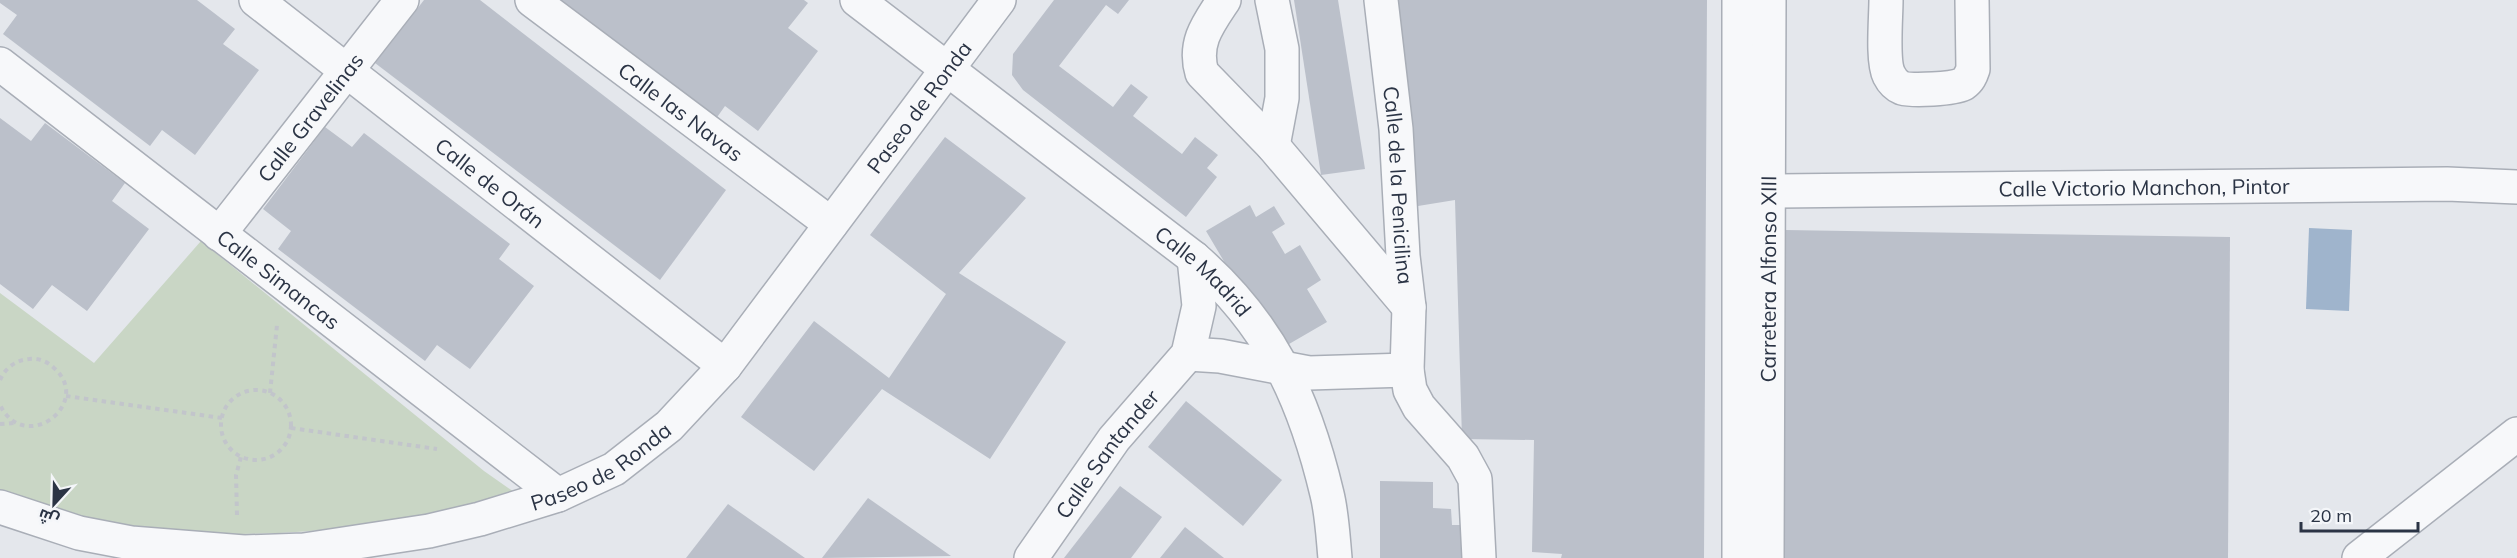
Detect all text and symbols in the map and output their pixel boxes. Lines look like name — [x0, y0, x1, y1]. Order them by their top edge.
street label: Paseo de Ronda — [861, 36, 977, 178]
street label: Calle Gravelinas — [252, 48, 369, 187]
street label: Calle las Navas — [613, 56, 748, 167]
street label: Calle de la Penicilina — [1378, 85, 1419, 285]
street label: Calle de Orán — [430, 132, 550, 234]
street label: Calle Victorio Manchon, Pintor — [1998, 173, 2290, 202]
street label: Carretera Alfonso XIII — [1755, 175, 1781, 383]
street label: Calle Madrid — [1150, 220, 1257, 321]
street label: Calle Simancas — [212, 224, 345, 335]
street label: Calle Santander — [1050, 384, 1165, 523]
street label: Paseo de Ronda — [527, 417, 676, 516]
north arrow — [24, 474, 84, 534]
scale bar — [2301, 495, 2418, 533]
text: 20 m — [2310, 504, 2352, 527]
text: ش — [35, 505, 62, 531]

